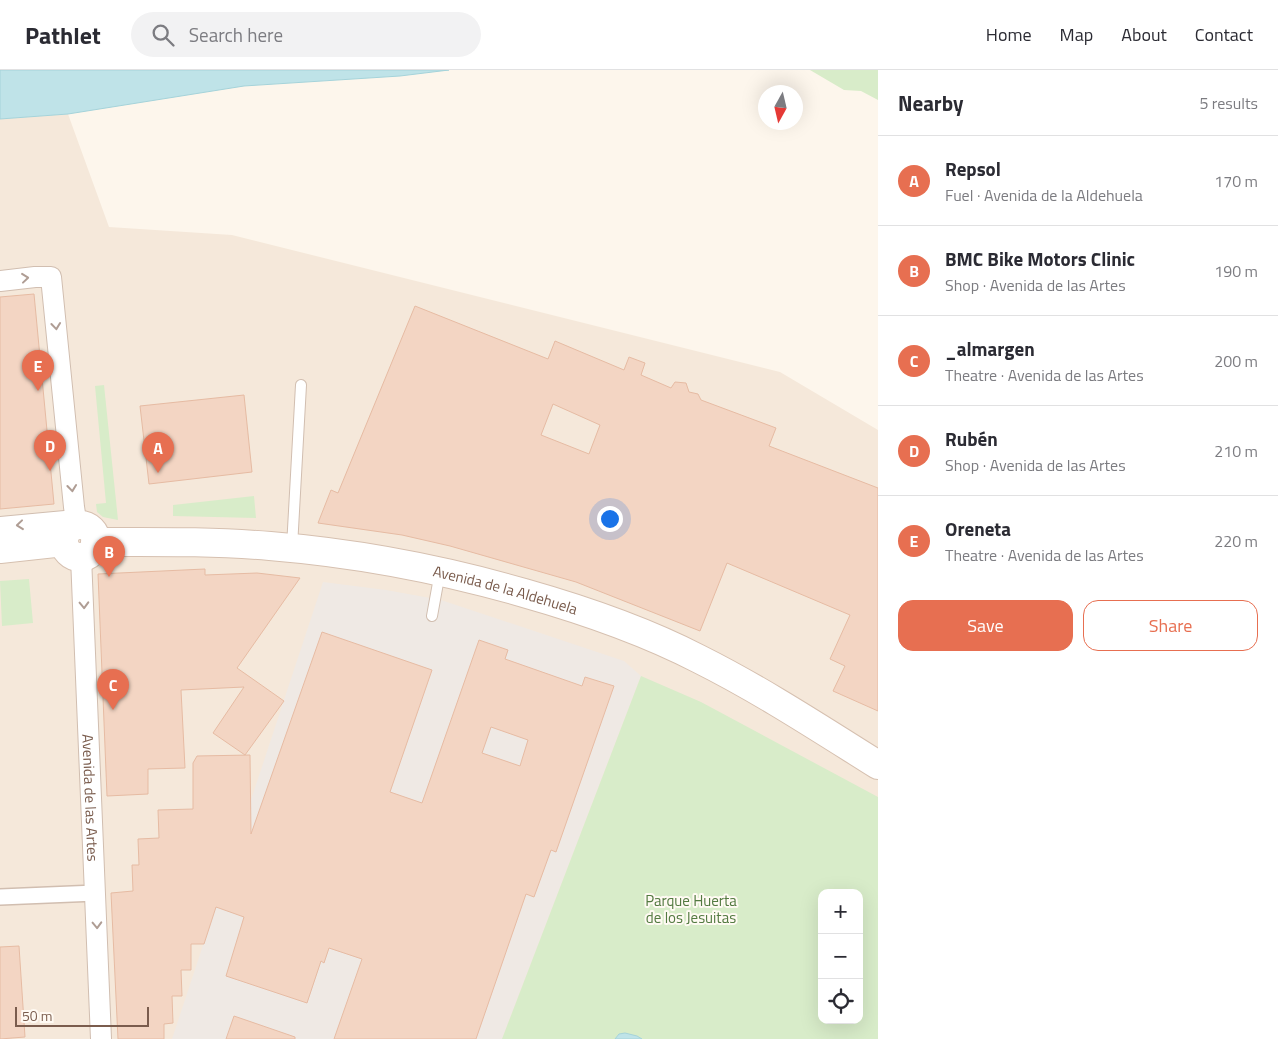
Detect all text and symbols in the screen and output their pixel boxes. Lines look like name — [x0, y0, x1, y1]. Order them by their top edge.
search box — [131, 12, 481, 57]
text: Pathlet — [25, 17, 101, 53]
text: Search here — [189, 20, 283, 49]
icon: search — [149, 21, 177, 49]
text: Home — [986, 21, 1032, 48]
text: Map — [1060, 21, 1093, 48]
text: About — [1121, 21, 1167, 48]
text: Contact — [1195, 21, 1253, 48]
north arrow — [758, 85, 803, 130]
text: Nearby — [898, 87, 963, 119]
text: 5 results — [1199, 91, 1258, 115]
text: Repsol — [945, 154, 1001, 183]
text: A — [909, 169, 919, 193]
text: 170 m — [1214, 169, 1258, 193]
text: Fuel · Avenida de la Aldehuela — [945, 183, 1143, 207]
text: BMC Bike Motors Clinic — [945, 244, 1135, 273]
text: B — [909, 259, 919, 283]
text: 190 m — [1214, 259, 1258, 283]
one-way arrow — [22, 273, 30, 284]
text: Shop · Avenida de las Artes — [945, 273, 1126, 297]
one-way arrow — [50, 322, 61, 330]
text: _almargen — [945, 334, 1035, 363]
text: C — [910, 349, 918, 373]
text: 200 m — [1214, 349, 1258, 373]
pin: E — [22, 350, 54, 391]
text: Theatre · Avenida de las Artes — [945, 363, 1144, 387]
text: Rubén — [945, 424, 998, 453]
pin: D — [34, 430, 66, 471]
pin: A — [142, 432, 174, 473]
text: D — [909, 439, 919, 463]
text: 210 m — [1214, 439, 1258, 463]
text: Shop · Avenida de las Artes — [945, 453, 1126, 477]
one-way arrow — [66, 484, 77, 492]
your location — [597, 506, 623, 532]
text: Oreneta — [945, 514, 1011, 543]
one-way arrow — [16, 520, 24, 531]
text: E — [910, 529, 918, 553]
text: 220 m — [1214, 529, 1258, 553]
pin: B — [93, 536, 125, 577]
text: Theatre · Avenida de las Artes — [945, 543, 1144, 567]
street label: Avenida de la Aldehuela — [431, 559, 581, 620]
button: Save — [898, 600, 1073, 651]
button: Share — [1083, 600, 1258, 651]
one-way arrow — [78, 602, 89, 610]
pin: C — [97, 669, 129, 710]
street label: Avenida de las Artes — [77, 734, 105, 862]
park label: Parque Huerta de los Jesuitas — [645, 889, 737, 929]
map controls — [818, 889, 863, 1024]
button: + — [818, 889, 863, 934]
one-way arrow — [92, 921, 103, 929]
button: − — [818, 934, 863, 979]
button: locate — [818, 979, 863, 1024]
scale bar — [15, 1004, 149, 1027]
text: 50 m — [22, 1005, 52, 1026]

